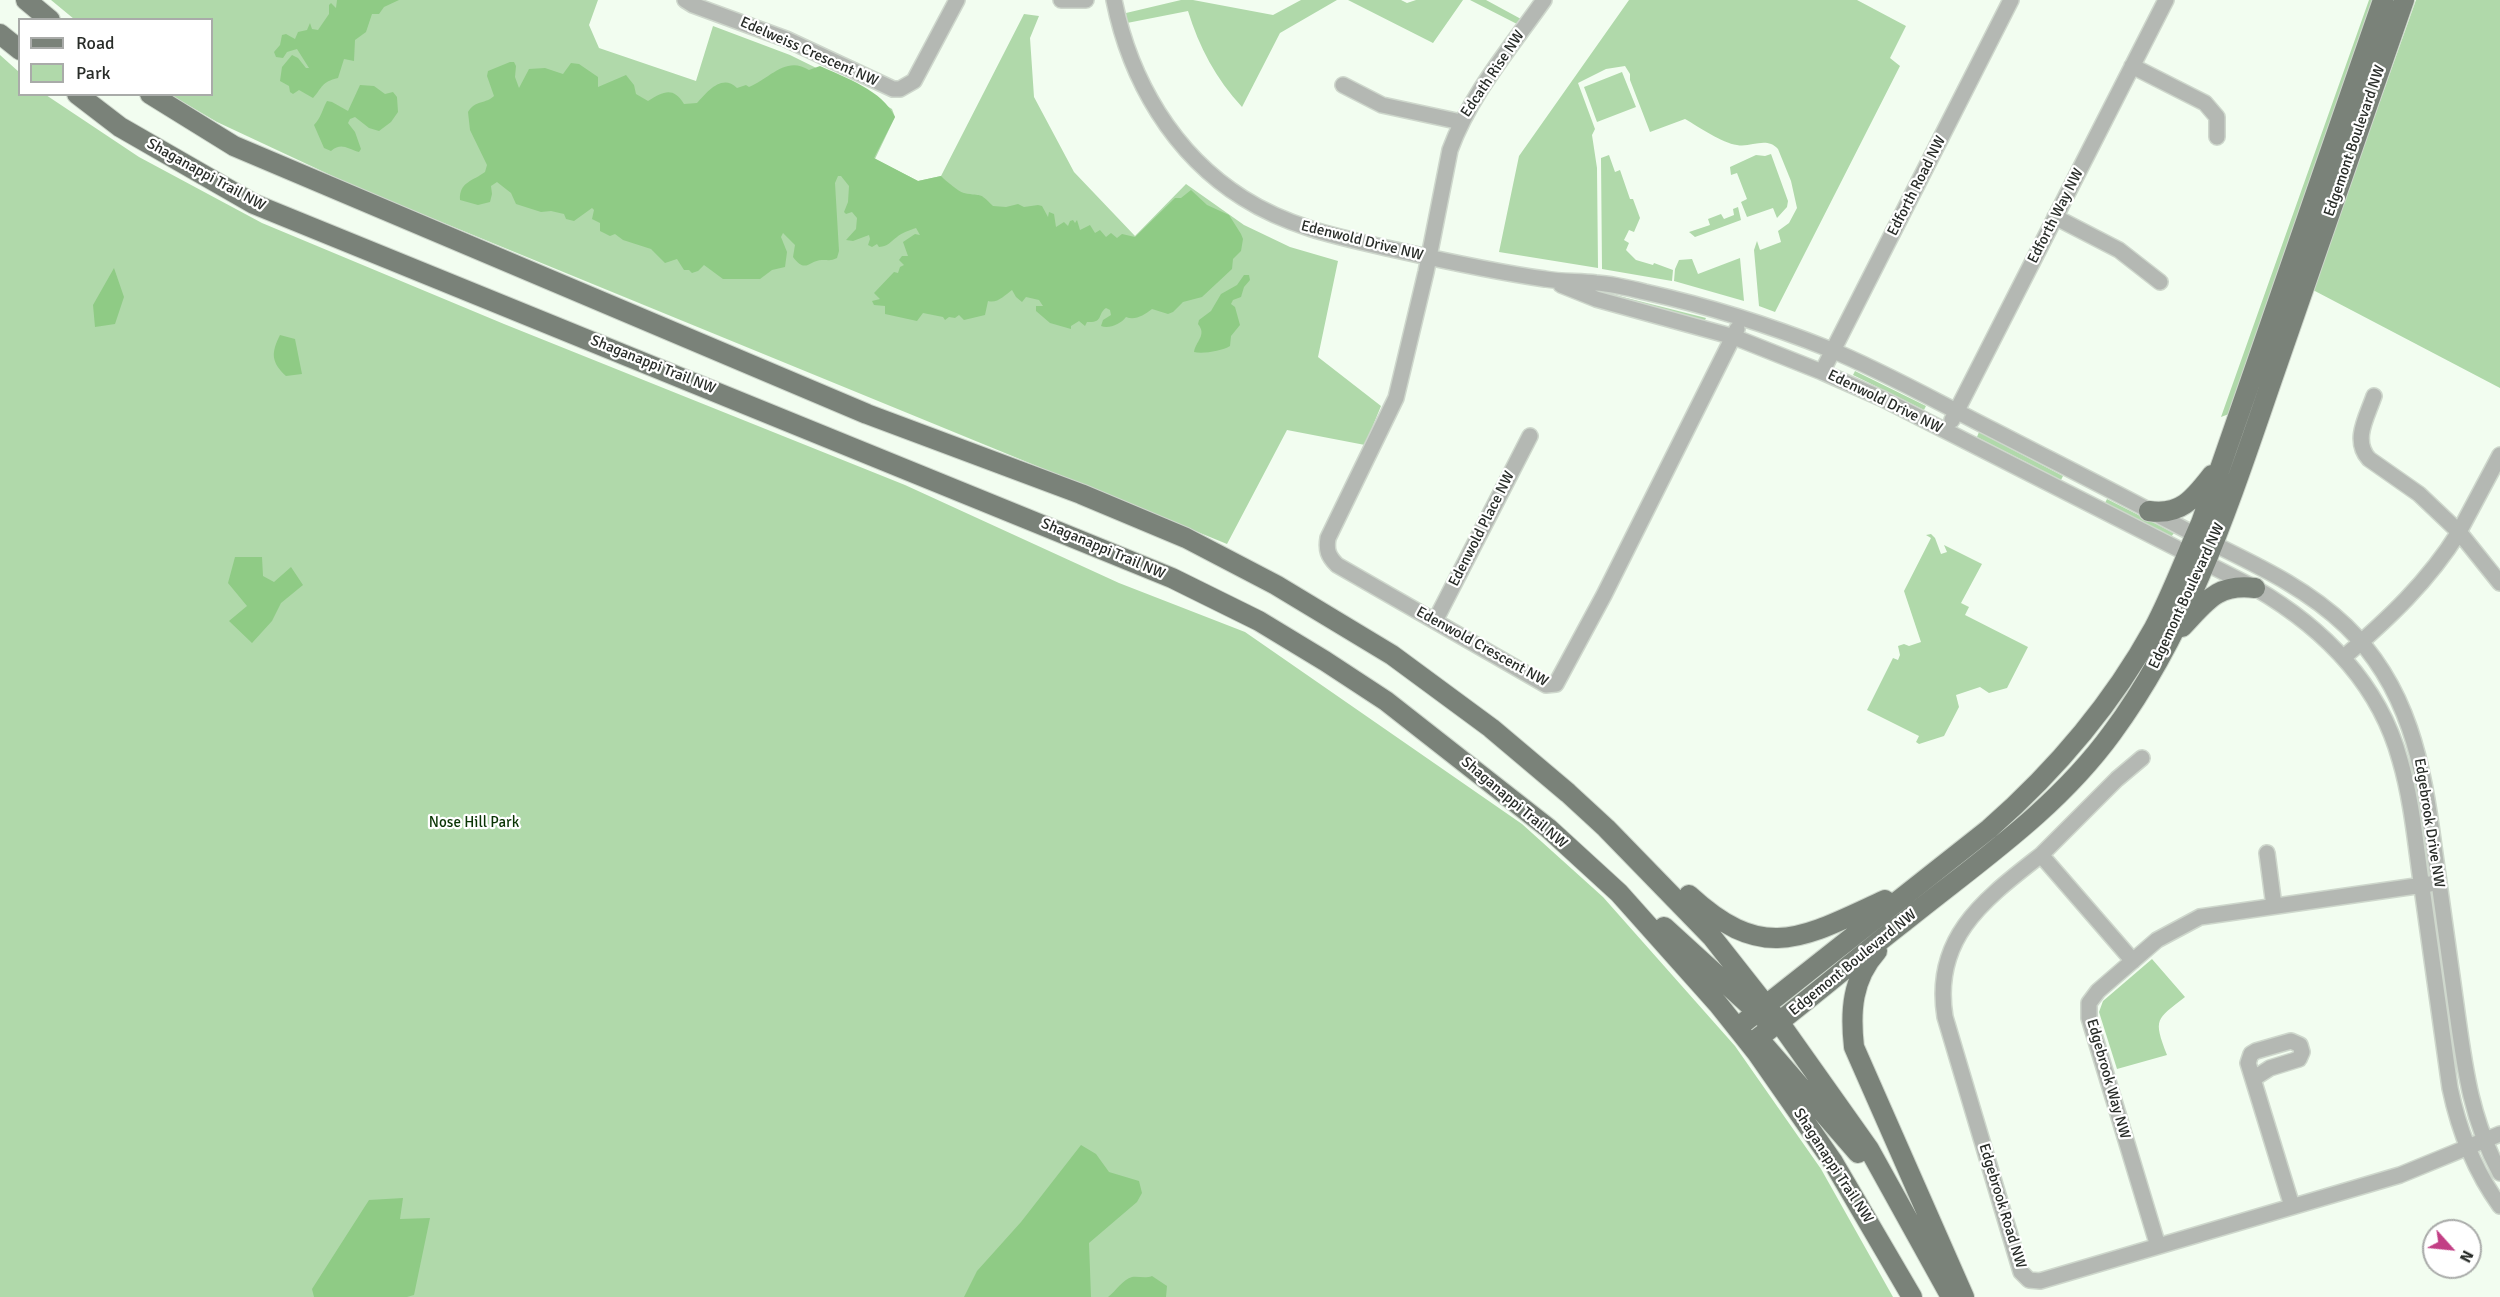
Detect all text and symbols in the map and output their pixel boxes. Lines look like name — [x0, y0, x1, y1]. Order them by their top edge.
street label: Edelweiss Crescent NW — [737, 13, 881, 91]
legend — [18, 18, 213, 96]
street label: Edcath Rise NW — [1457, 27, 1529, 121]
text: Road — [76, 32, 115, 54]
text: Park — [76, 62, 111, 84]
street label: Edgemont Boulevard NW — [2321, 63, 2389, 219]
street label: Edforth Road NW — [1884, 133, 1950, 239]
street label: Shaganappi Trail NW — [143, 135, 269, 215]
street label: Edforth Way NW — [2024, 165, 2088, 267]
street label: Edenwold Drive NW — [1299, 217, 1425, 265]
street label: Shaganappi Trail NW — [588, 332, 718, 398]
street label: Edenwold Drive NW — [1825, 366, 1945, 438]
street label: Edenwold Place NW — [1445, 468, 1519, 590]
street label: Shaganappi Trail NW — [1038, 515, 1168, 583]
street label: Edgemont Boulevard NW — [2145, 520, 2229, 672]
street label: Edenwold Crescent NW — [1413, 603, 1551, 691]
street label: Shaganappi Trail NW — [1457, 753, 1571, 853]
street label: Edgebrook Drive NW — [2410, 757, 2448, 889]
park label: Nose Hill Park — [429, 814, 519, 832]
street label: Edgemont Boulevard NW — [1786, 906, 1920, 1020]
street label: Edgebrook Way NW — [2082, 1017, 2134, 1141]
street label: Shaganappi Trail NW — [1789, 1105, 1877, 1227]
street label: Edgebrook Road NW — [1974, 1141, 2030, 1271]
north arrow — [2422, 1219, 2482, 1279]
text: N — [2455, 1247, 2478, 1266]

